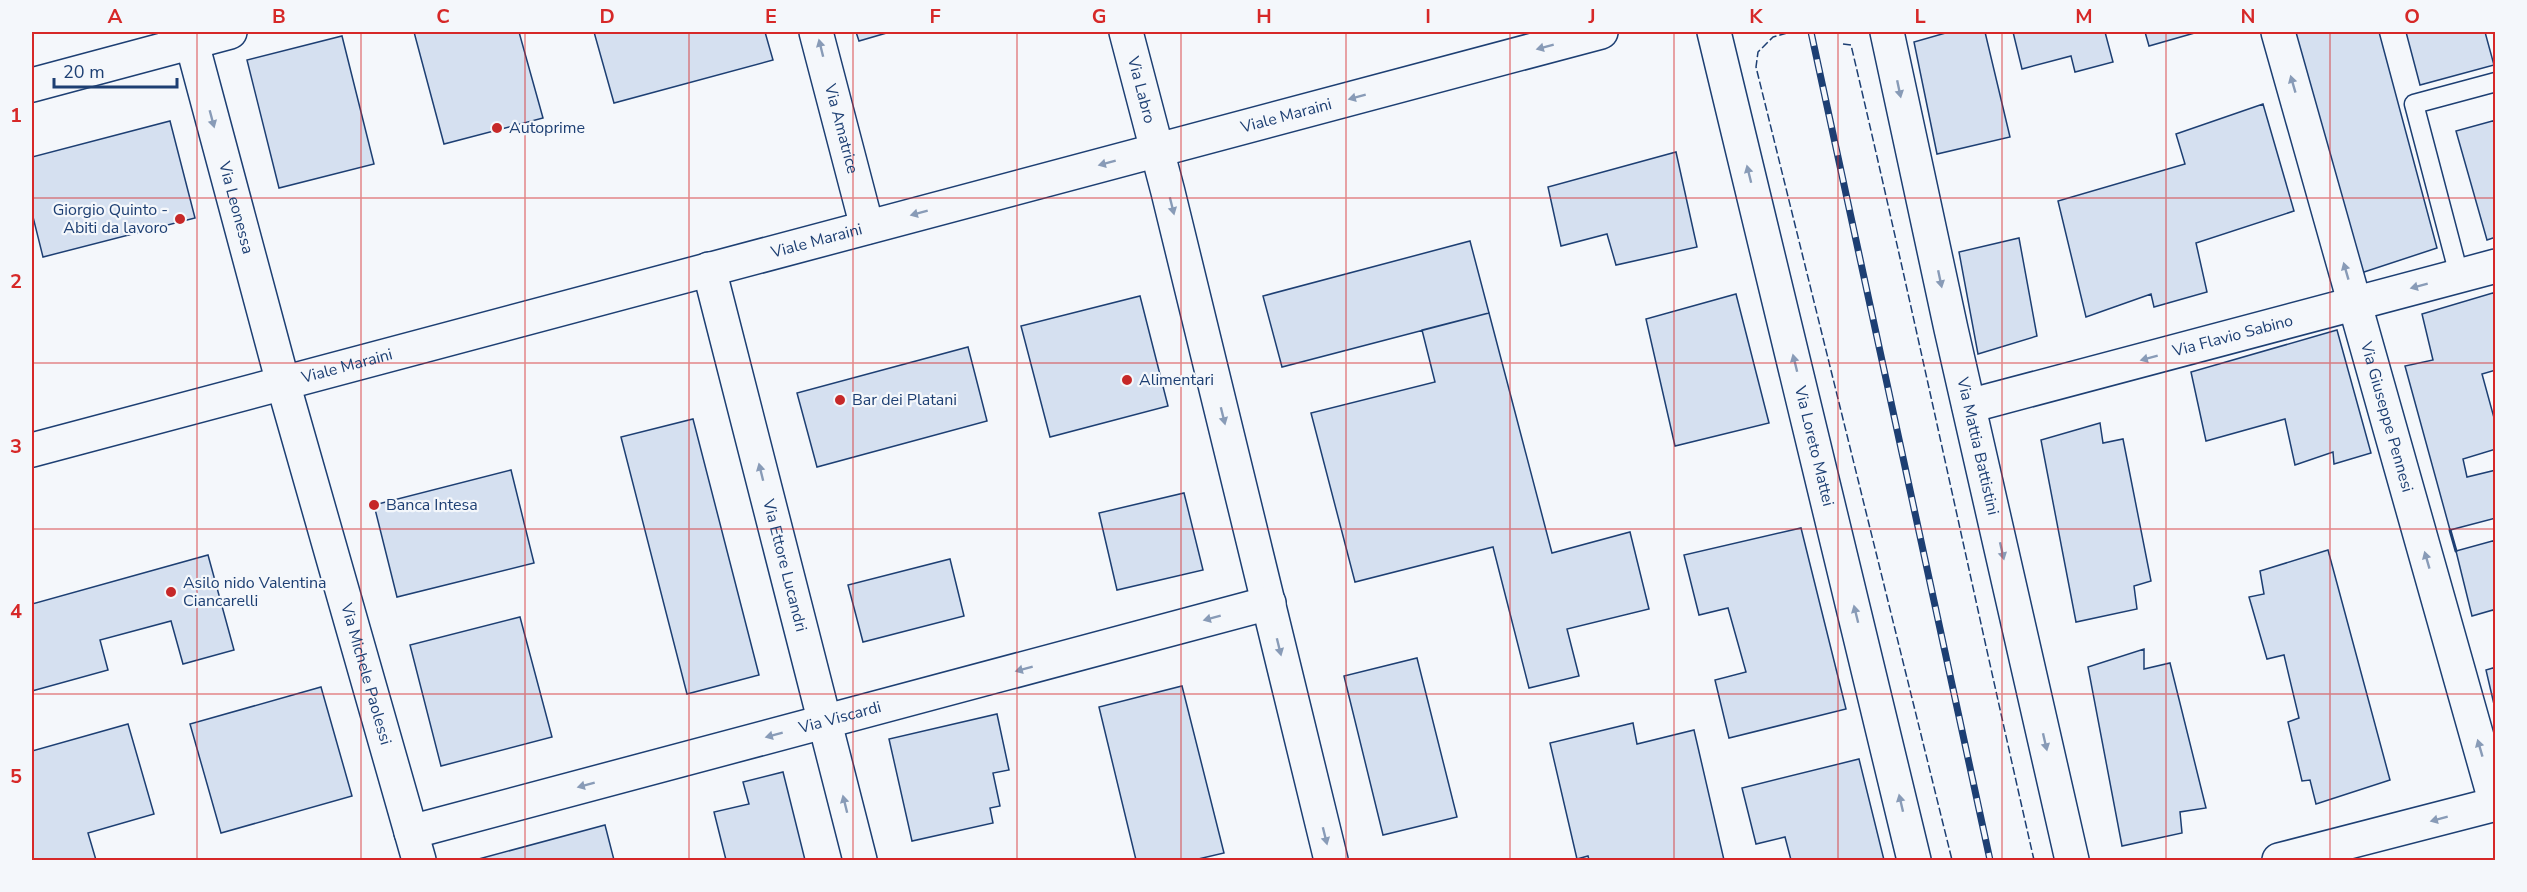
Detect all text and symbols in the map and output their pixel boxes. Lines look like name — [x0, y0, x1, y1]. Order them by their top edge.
text: A — [108, 3, 123, 30]
text: B — [272, 3, 286, 30]
text: C — [436, 3, 450, 30]
text: D — [599, 3, 615, 30]
text: E — [765, 3, 777, 30]
text: F — [929, 3, 941, 30]
text: G — [1092, 3, 1106, 30]
text: H — [1256, 3, 1272, 30]
text: I — [1425, 3, 1431, 30]
text: J — [1587, 3, 1596, 30]
text: K — [1749, 3, 1763, 30]
text: L — [1914, 3, 1926, 30]
text: M — [2075, 3, 2093, 30]
text: N — [2241, 3, 2255, 30]
text: O — [2404, 3, 2420, 30]
one-way arrow — [815, 39, 825, 57]
one-way arrow — [1536, 42, 1554, 52]
scale bar — [54, 51, 177, 89]
street label: Via Labro — [1122, 53, 1161, 126]
text: 20 m — [63, 60, 105, 84]
one-way arrow — [2288, 75, 2297, 93]
one-way arrow — [1895, 79, 1904, 98]
street label: Via Amatrice — [819, 80, 864, 176]
one-way arrow — [1347, 92, 1366, 102]
street label: Viale Maraini — [1237, 93, 1334, 139]
text: 1 — [10, 102, 22, 129]
one-way arrow — [208, 110, 217, 128]
place label: Autoprime — [509, 117, 585, 139]
marker: Autoprime — [490, 121, 504, 135]
street label: Via Leonessa — [213, 158, 259, 256]
one-way arrow — [1098, 159, 1116, 168]
one-way arrow — [1743, 164, 1753, 183]
one-way arrow — [1167, 197, 1177, 216]
place label: Giorgio Quinto - Abiti da lavoro — [53, 199, 168, 239]
one-way arrow — [910, 209, 928, 219]
marker: Giorgio Quinto - Abiti da lavoro — [173, 212, 187, 226]
street label: Viale Maraini — [768, 218, 865, 264]
one-way arrow — [2340, 262, 2350, 280]
text: 2 — [10, 268, 22, 295]
one-way arrow — [1936, 270, 1945, 289]
one-way arrow — [2410, 282, 2428, 291]
street label: Via Flavio Sabino — [2169, 309, 2296, 363]
street label: Via Giuseppe Pennesi — [2355, 338, 2418, 495]
street label: Viale Maraini — [298, 343, 395, 389]
one-way arrow — [2140, 353, 2158, 363]
one-way arrow — [1789, 354, 1799, 372]
place label: Alimentari — [1139, 369, 1214, 391]
marker: Alimentari — [1120, 373, 1134, 387]
street label: Via Mattia Battistini — [1951, 374, 2004, 517]
street label: Via Loreto Mattei — [1789, 383, 1839, 508]
place label: Bar dei Platani — [852, 389, 957, 411]
marker: Bar dei Platani — [833, 393, 847, 407]
one-way arrow — [1219, 407, 1228, 426]
text: 3 — [10, 433, 22, 460]
one-way arrow — [755, 463, 765, 482]
place label: Banca Intesa — [386, 494, 478, 516]
street label: Via Ettore Lucandri — [757, 496, 812, 634]
marker: Banca Intesa — [367, 498, 381, 512]
one-way arrow — [1997, 542, 2007, 561]
one-way arrow — [2422, 551, 2431, 569]
place label: Asilo nido Valentina Ciancarelli — [183, 572, 327, 612]
marker: Asilo nido Valentina Ciancarelli — [164, 585, 178, 599]
text: 4 — [10, 598, 22, 625]
street label: Via Michele Paolessi — [335, 600, 397, 748]
one-way arrow — [1850, 605, 1860, 623]
one-way arrow — [1203, 614, 1221, 624]
one-way arrow — [1275, 637, 1285, 656]
one-way arrow — [1015, 664, 1033, 674]
street label: Via Viscardi — [795, 696, 884, 739]
one-way arrow — [765, 731, 783, 740]
one-way arrow — [2041, 732, 2050, 751]
one-way arrow — [2474, 739, 2484, 757]
text: 5 — [10, 763, 22, 790]
one-way arrow — [577, 781, 595, 791]
one-way arrow — [1896, 794, 1905, 813]
one-way arrow — [840, 795, 850, 813]
one-way arrow — [2430, 815, 2448, 824]
one-way arrow — [1321, 827, 1331, 845]

